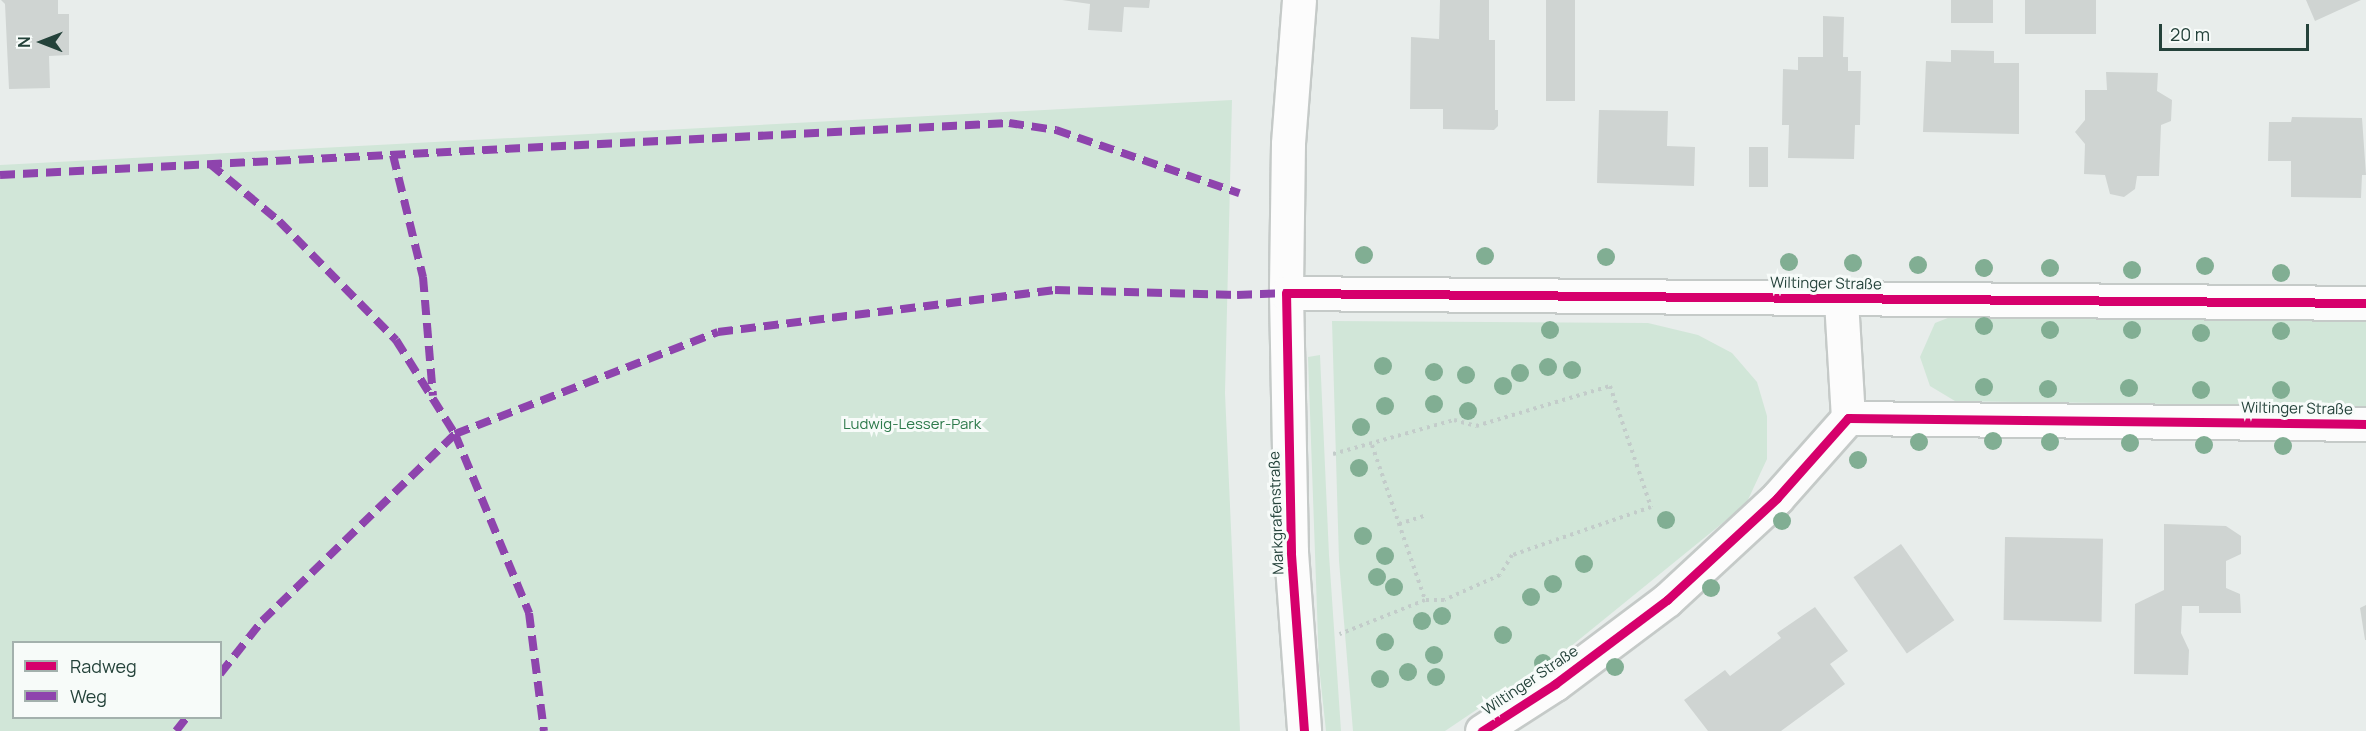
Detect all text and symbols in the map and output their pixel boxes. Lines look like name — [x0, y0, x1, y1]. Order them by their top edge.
north arrow — [12, 12, 72, 72]
scale bar — [2162, 12, 2312, 50]
text: 20 m — [2170, 22, 2210, 46]
text: N — [13, 36, 35, 48]
street label: Wiltinger Straße — [1770, 273, 1882, 293]
street label: Wiltinger Straße — [2241, 398, 2353, 418]
park label: Ludwig-Lesser-Park — [843, 415, 981, 433]
street label: Markgrafenstraße — [1265, 451, 1287, 575]
legend — [12, 641, 222, 719]
street label: Wiltinger Straße — [1479, 641, 1581, 719]
text: Radweg — [70, 654, 137, 678]
text: Weg — [70, 684, 107, 708]

